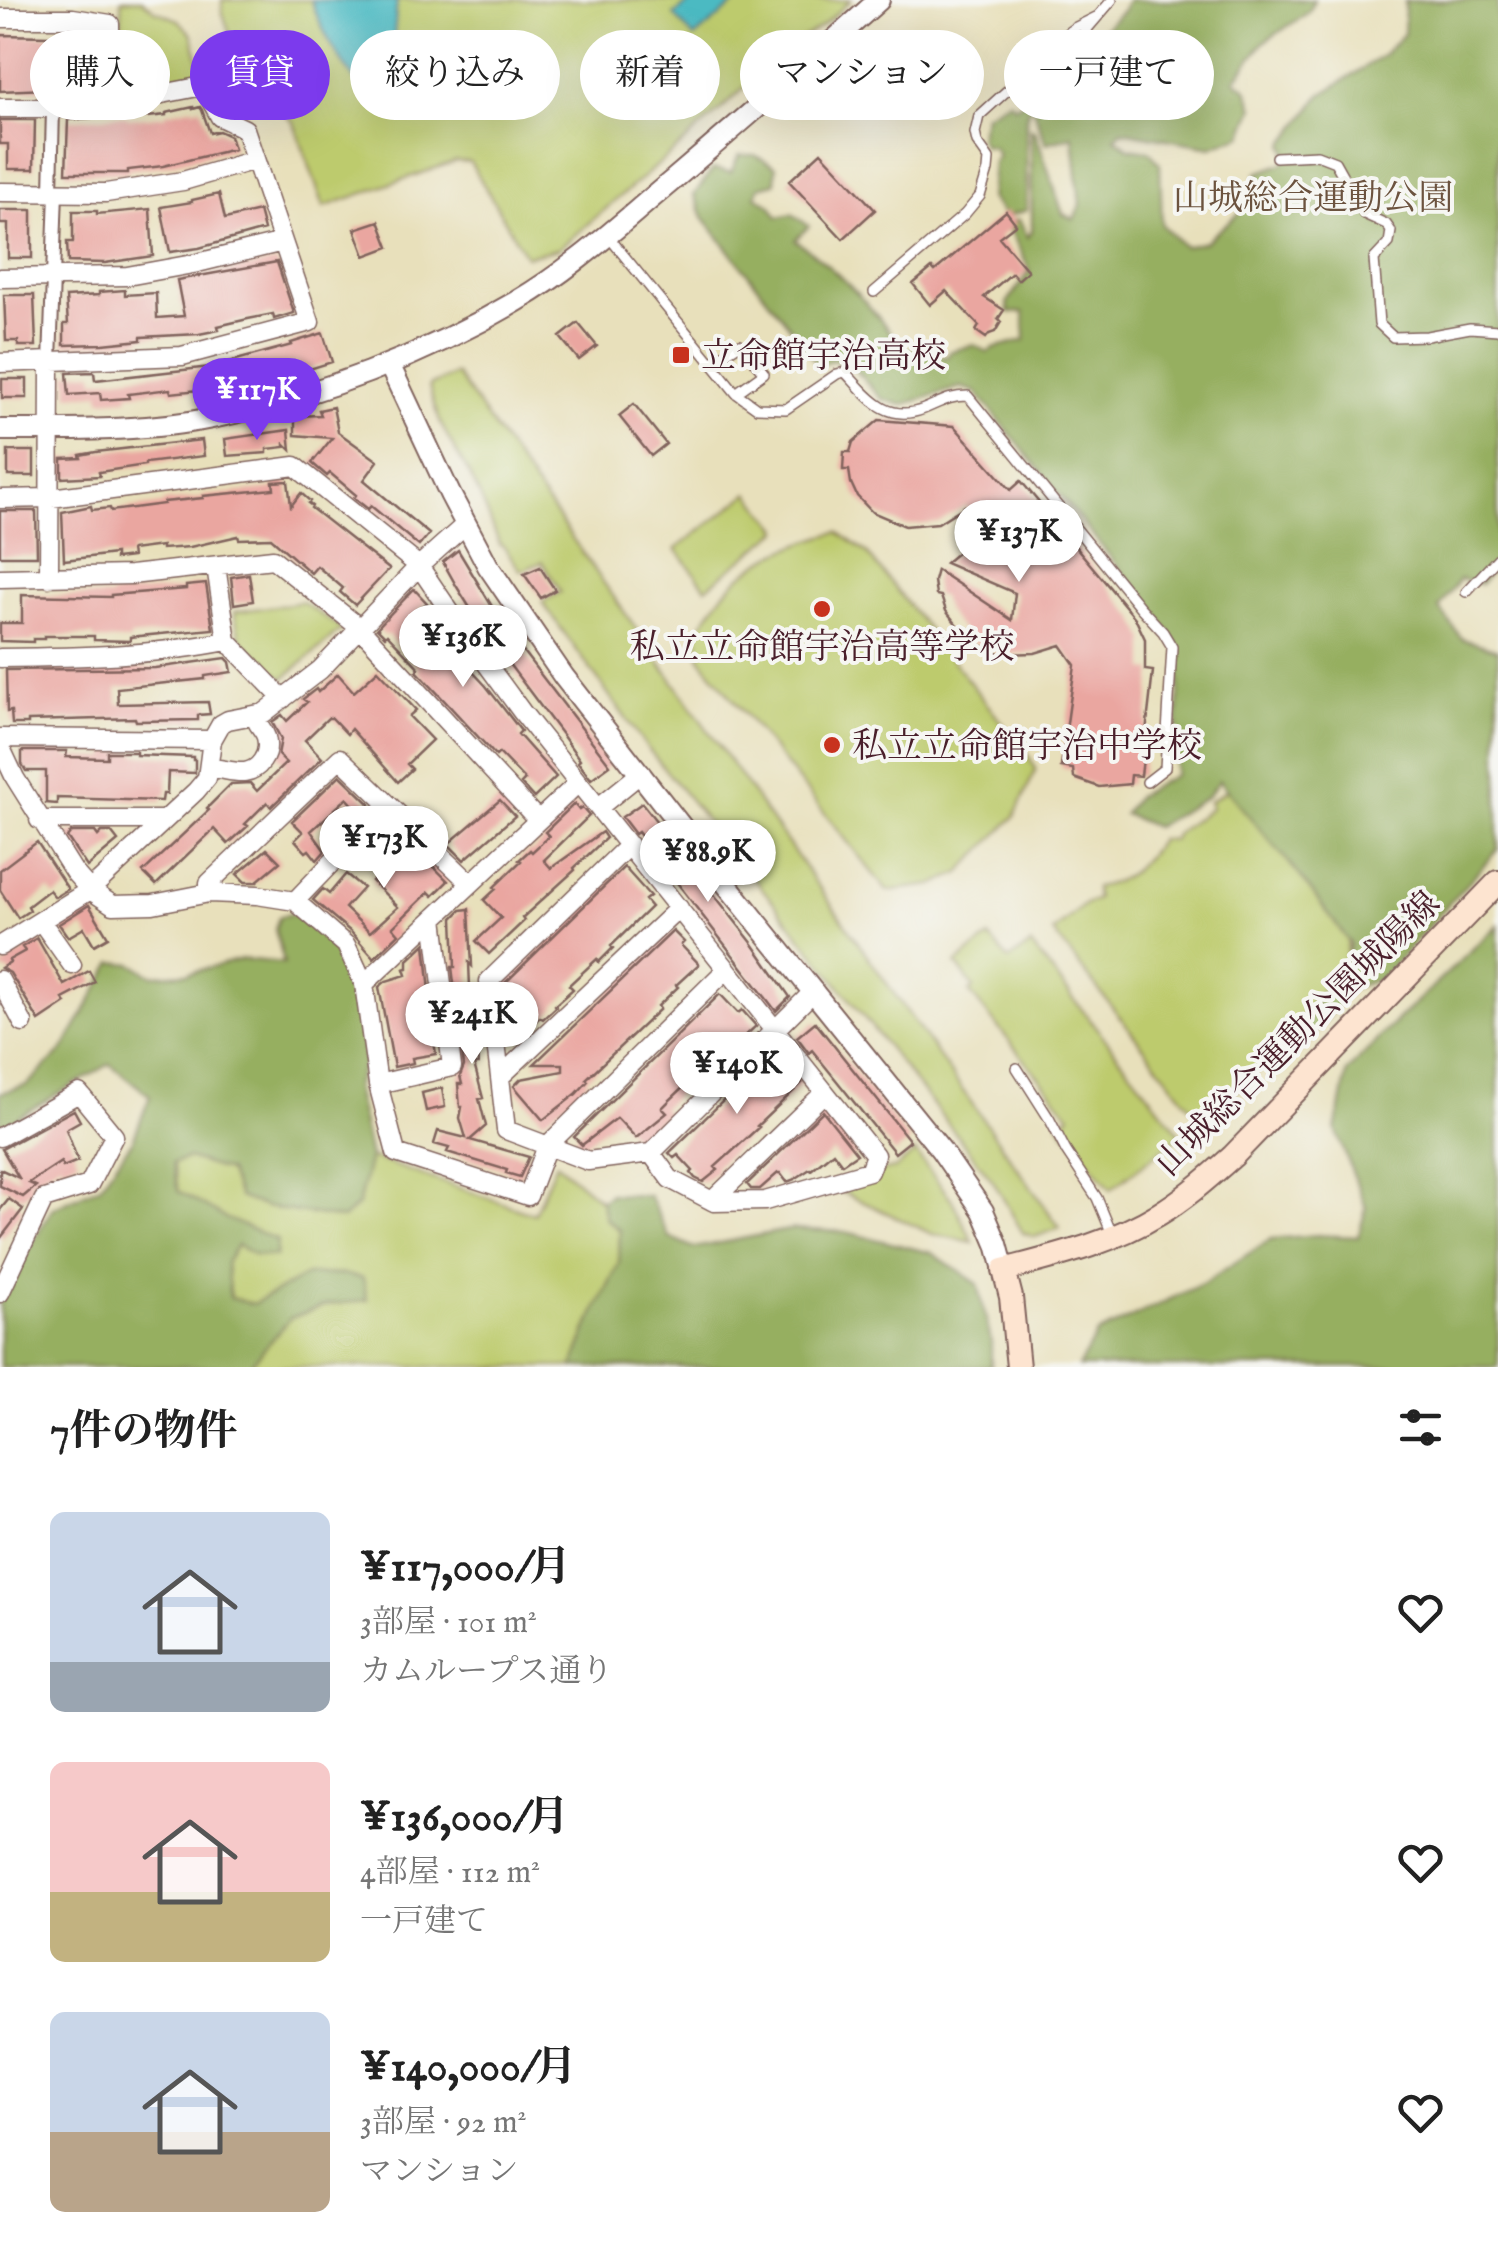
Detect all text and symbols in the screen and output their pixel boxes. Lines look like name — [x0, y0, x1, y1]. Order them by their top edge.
chip: 購入 — [30, 30, 170, 120]
chip: 賃貸 — [190, 30, 330, 120]
chip: 絞り込み — [350, 30, 560, 120]
chip: 新着 — [580, 30, 720, 120]
chip: マンション — [740, 30, 984, 120]
chip: 一戸建て — [1004, 30, 1214, 120]
park label: 山城総合運動公園 — [1173, 177, 1453, 222]
place label: 立命館宇治高校 — [701, 335, 946, 380]
marker: 立命館宇治高校 — [670, 344, 692, 366]
pin: ¥117K — [187, 358, 327, 443]
text: ¥117K — [214, 370, 300, 411]
pin: ¥137K — [949, 500, 1089, 585]
text: ¥137K — [976, 512, 1062, 553]
marker: 私立立命館宇治高等学校 — [811, 598, 833, 620]
pin: ¥136K — [393, 605, 533, 690]
text: ¥136K — [421, 617, 505, 658]
place label: 私立立命館宇治高等学校 — [629, 626, 1015, 671]
place label: 私立立命館宇治中学校 — [852, 725, 1202, 770]
marker: 私立立命館宇治中学校 — [821, 734, 843, 756]
pin: ¥173K — [314, 806, 454, 891]
text: ¥173K — [341, 818, 427, 859]
pin: ¥88.9K — [627, 820, 789, 905]
text: ¥88.9K — [662, 832, 754, 873]
street label: 山城総合運動公園城陽線 — [1147, 883, 1451, 1187]
pin: ¥241K — [402, 982, 542, 1067]
text: ¥241K — [427, 994, 517, 1035]
pin: ¥140K — [667, 1032, 807, 1117]
text: ¥140K — [692, 1044, 782, 1085]
icon: filters — [1393, 1400, 1448, 1455]
text: 7件の物件 — [50, 1406, 238, 1459]
text: ¥117,000/月 — [360, 1542, 571, 1595]
icon: home — [130, 1552, 250, 1672]
icon: heart — [1393, 1585, 1448, 1640]
text: 3部屋 · 101 m² — [360, 1603, 537, 1644]
text: カムループス通り — [360, 1652, 613, 1693]
text: ¥136,000/月 — [360, 1792, 569, 1845]
icon: home — [130, 1802, 250, 1922]
icon: heart — [1393, 1835, 1448, 1890]
text: 4部屋 · 112 m² — [360, 1853, 540, 1894]
text: 一戸建て — [360, 1902, 488, 1943]
text: ¥140,000/月 — [360, 2042, 577, 2095]
icon: home — [130, 2052, 250, 2172]
icon: heart — [1393, 2085, 1448, 2140]
text: 3部屋 · 92 m² — [360, 2103, 527, 2144]
text: マンション — [360, 2152, 519, 2193]

